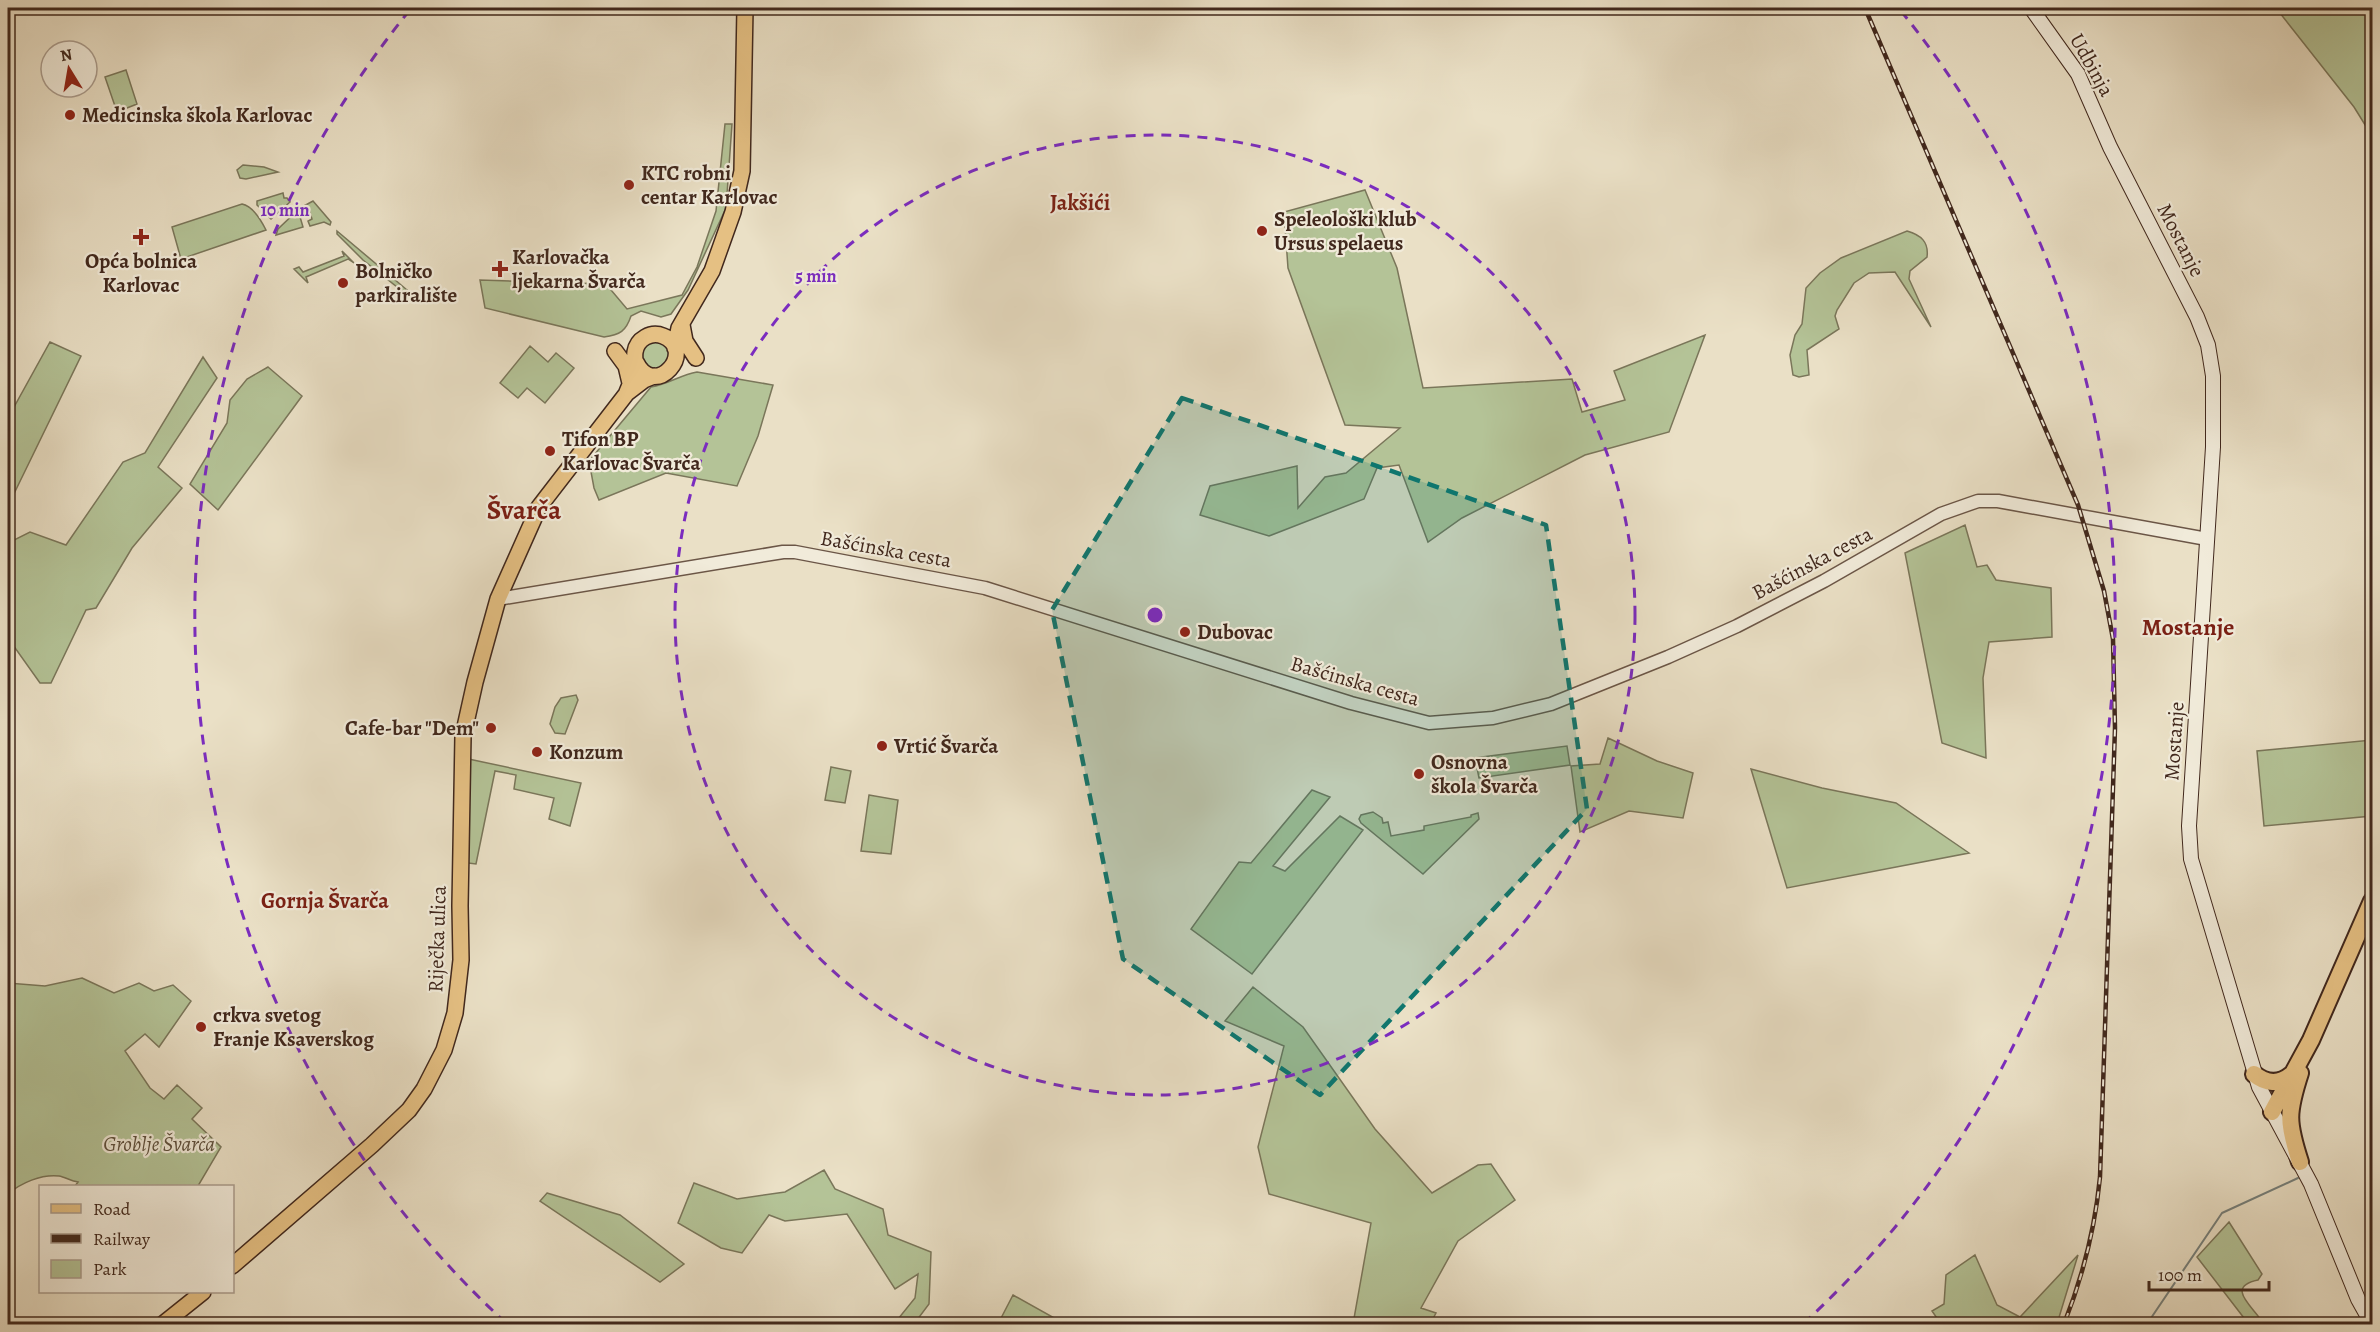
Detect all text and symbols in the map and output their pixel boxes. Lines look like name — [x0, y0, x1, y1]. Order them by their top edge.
street label: Udbinja — [2063, 28, 2121, 102]
north arrow — [39, 39, 99, 99]
text: N — [59, 43, 74, 67]
place label: Medicinska škola Karlovac — [82, 101, 313, 129]
marker: Medicinska škola Karlovac — [63, 108, 77, 122]
place label: KTC robni centar Karlovac — [641, 159, 778, 211]
marker: KTC robni centar Karlovac — [622, 178, 636, 192]
district label: Jakšići — [1050, 188, 1110, 218]
text: 10 min — [260, 198, 310, 222]
street label: Mostanje — [2151, 198, 2211, 282]
place label: Speleološki klub Ursus spelaeus — [1274, 205, 1417, 257]
marker: Speleološki klub Ursus spelaeus — [1255, 224, 1269, 238]
marker: Opća bolnica Karlovac — [132, 228, 150, 246]
place label: Karlovačka ljekarna Švarča — [512, 243, 647, 295]
place label: Opća bolnica Karlovac — [85, 247, 198, 299]
place label: Bolničko parkiralište — [355, 257, 458, 309]
marker: Karlovačka ljekarna Švarča — [493, 262, 507, 276]
text: 5 min — [795, 264, 837, 288]
marker: Bolničko parkiralište — [336, 276, 350, 290]
place label: Tifon BP Karlovac Švarča — [562, 425, 701, 477]
marker: Tifon BP Karlovac Švarča — [543, 444, 557, 458]
district label: Švarča — [487, 492, 561, 528]
street label: Bašćinska cesta — [1747, 519, 1877, 607]
street label: Bašćinska cesta — [818, 524, 954, 574]
centre of rings — [1145, 605, 1165, 625]
district label: Mostanje — [2142, 611, 2234, 643]
place label: Dubovac — [1197, 618, 1273, 646]
marker: Dubovac — [1178, 625, 1192, 639]
street label: Bašćinska cesta — [1287, 649, 1423, 713]
street label: Mostanje — [2157, 701, 2191, 781]
place label: Cafe-bar "Dem" — [345, 714, 479, 742]
marker: Cafe-bar "Dem" — [484, 721, 498, 735]
place label: Vrtić Švarča — [893, 732, 999, 760]
place label: Konzum — [549, 738, 624, 766]
marker: Vrtić Švarča — [875, 739, 889, 753]
marker: Konzum — [530, 745, 544, 759]
place label: Osnovna škola Švarča — [1431, 748, 1539, 800]
marker: Osnovna škola Švarča — [1412, 767, 1426, 781]
street label: Riječka ulica — [421, 885, 453, 993]
district label: Gornja Švarča — [261, 886, 389, 916]
place label: crkva svetog Franje Ksaverskog — [213, 1001, 374, 1053]
marker: crkva svetog Franje Ksaverskog — [194, 1020, 208, 1034]
park label: Groblje Švarča — [103, 1130, 215, 1158]
legend — [39, 1185, 234, 1293]
text: Road — [93, 1197, 131, 1221]
text: Railway — [93, 1227, 151, 1251]
scale bar — [2149, 1254, 2269, 1292]
text: Park — [93, 1257, 127, 1281]
text: 100 m — [2158, 1263, 2202, 1287]

